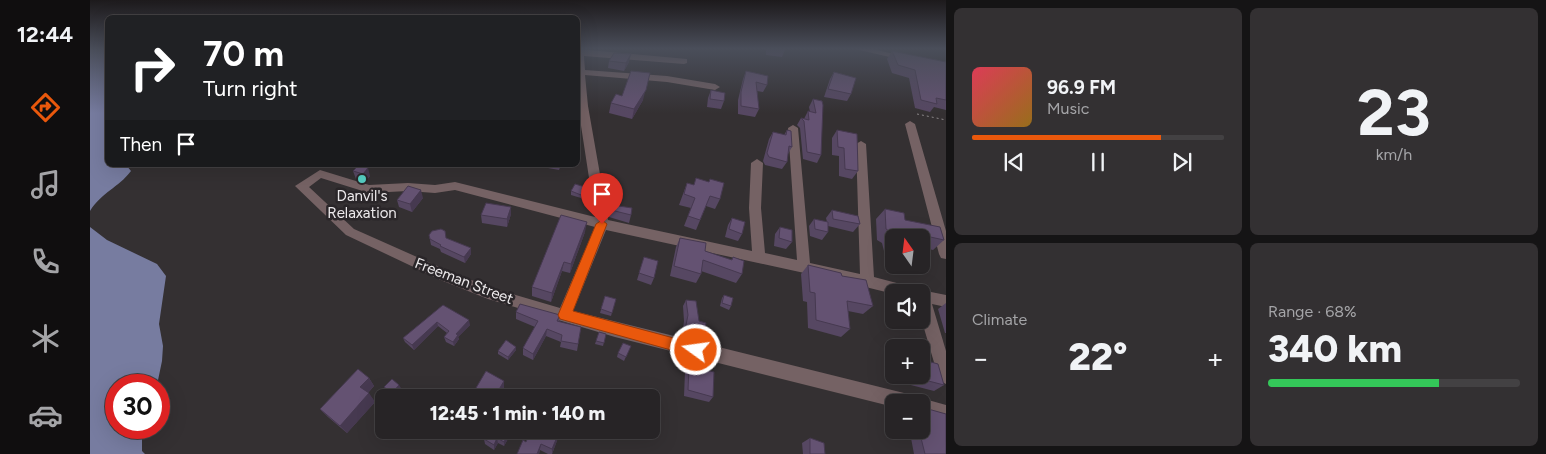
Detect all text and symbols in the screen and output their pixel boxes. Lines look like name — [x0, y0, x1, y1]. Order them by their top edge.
text: 12:44 — [17, 21, 73, 48]
text: 70 m — [203, 33, 284, 75]
icon: right — [120, 35, 185, 100]
text: 23 — [1357, 73, 1431, 151]
text: Turn right — [203, 75, 298, 102]
text: 96.9 FM — [1047, 76, 1116, 99]
icon: directions — [28, 90, 63, 125]
text: Music — [1047, 99, 1089, 118]
icon: arrive — [172, 130, 200, 158]
text: Then — [120, 133, 162, 156]
text: km/h — [1376, 145, 1412, 164]
icon: previous — [1000, 148, 1028, 176]
icon: pause — [1084, 148, 1112, 176]
icon: next — [1168, 148, 1196, 176]
icon: music — [28, 167, 63, 202]
marker: Danvil's Relaxation — [356, 173, 368, 185]
pin — [581, 173, 623, 224]
icon: arrive — [588, 180, 616, 208]
place label: Danvil's Relaxation — [327, 187, 397, 222]
north arrow — [885, 229, 930, 274]
map controls — [885, 229, 930, 439]
icon: phone — [28, 244, 63, 279]
street label: Freeman Street — [412, 254, 516, 308]
button: sound — [885, 284, 930, 329]
text: Range · 68% — [1268, 302, 1357, 321]
text: Climate — [972, 310, 1027, 329]
icon: climate — [28, 321, 63, 356]
position arrow — [669, 323, 721, 375]
text: 340 km — [1268, 326, 1402, 372]
text: 22° — [1068, 334, 1128, 380]
button: + — [885, 339, 930, 384]
text: − — [972, 341, 989, 375]
text: + — [1207, 341, 1224, 375]
speed limit sign: 30 — [105, 374, 170, 439]
button: − — [885, 394, 930, 439]
icon: car — [28, 398, 63, 433]
text: 12:45 · 1 min · 140 m — [430, 402, 605, 425]

